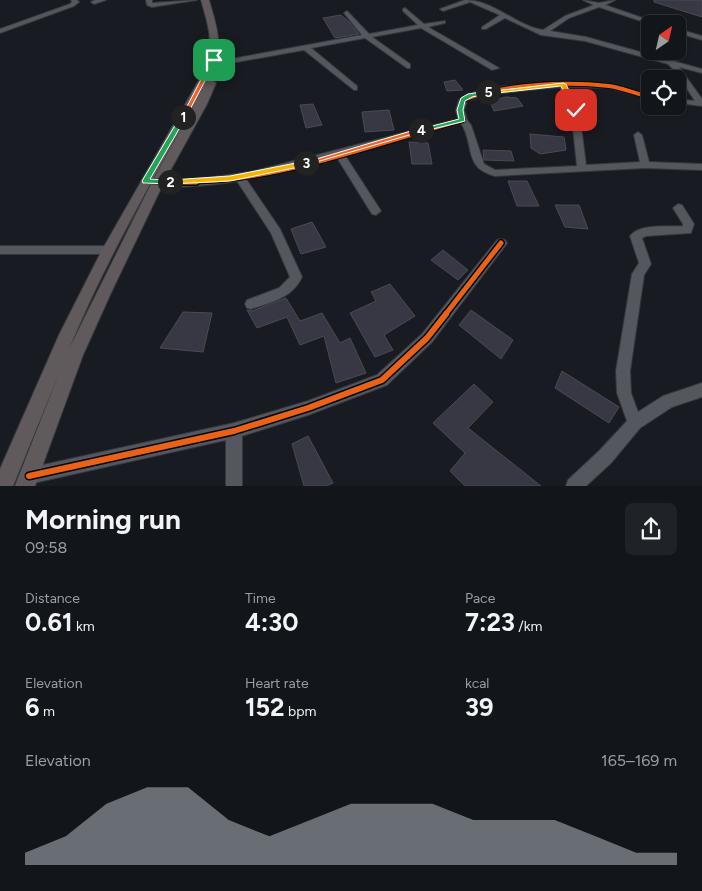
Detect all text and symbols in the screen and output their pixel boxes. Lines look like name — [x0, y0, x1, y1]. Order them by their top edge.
north arrow — [641, 15, 686, 60]
map controls — [641, 15, 686, 115]
pin — [193, 39, 235, 81]
icon: arrive — [200, 46, 228, 74]
button: locate — [641, 70, 686, 115]
pin: 5 — [476, 80, 500, 104]
text: 5 — [484, 84, 493, 101]
pin — [555, 89, 597, 131]
icon: check — [562, 96, 590, 124]
pin: 1 — [170, 104, 196, 130]
text: 1 — [181, 109, 186, 126]
pin: 4 — [408, 118, 434, 142]
text: 4 — [417, 122, 426, 139]
pin: 3 — [294, 150, 318, 176]
text: 3 — [303, 155, 310, 172]
pin: 2 — [158, 170, 182, 194]
text: 2 — [166, 174, 175, 191]
text: Morning run — [25, 502, 181, 536]
button: share — [625, 503, 677, 555]
text: 09:58 — [25, 538, 67, 557]
text: Distance — [25, 590, 80, 607]
text: Time — [245, 590, 276, 607]
text: Pace — [465, 590, 495, 607]
text: 0.61 — [25, 607, 72, 637]
text: 4:30 — [245, 607, 298, 637]
text: 7:23 — [465, 607, 515, 637]
text: km — [72, 618, 95, 635]
text: /km — [515, 618, 542, 635]
text: Elevation — [25, 675, 83, 692]
text: Heart rate — [245, 675, 309, 692]
text: kcal — [465, 675, 489, 692]
text: 6 — [25, 692, 40, 722]
text: 152 — [245, 692, 285, 722]
text: 39 — [465, 692, 493, 722]
text: m — [40, 703, 55, 720]
text: bpm — [285, 703, 316, 720]
text: Elevation — [25, 751, 91, 770]
text: 165–169 m — [601, 751, 677, 770]

